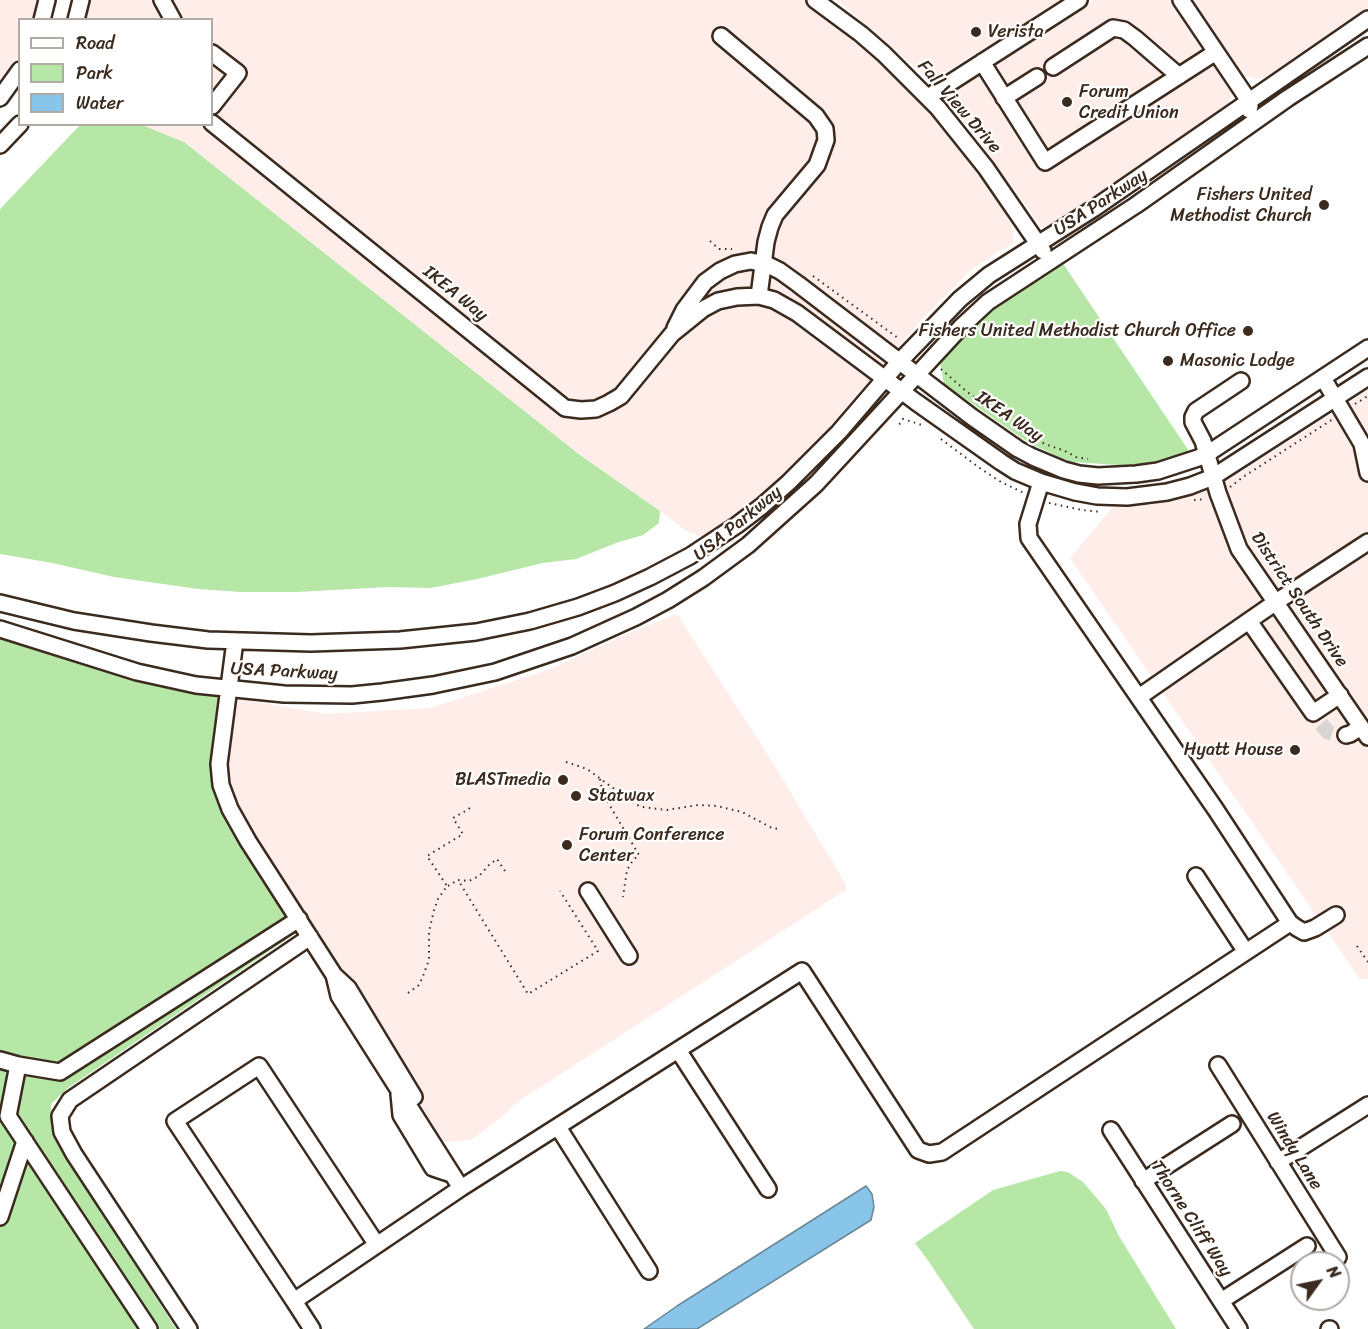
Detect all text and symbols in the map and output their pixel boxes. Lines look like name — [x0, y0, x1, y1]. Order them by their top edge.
legend — [18, 18, 213, 126]
place label: Verista — [988, 21, 1043, 43]
marker: Verista — [969, 25, 983, 39]
text: Road — [76, 27, 115, 59]
street label: Fall View Drive — [913, 56, 1005, 158]
text: Park — [76, 57, 113, 89]
place label: Forum Credit Union — [1079, 81, 1179, 124]
text: Water — [76, 87, 123, 119]
marker: Forum Credit Union — [1060, 95, 1074, 109]
street label: USA Parkway — [1050, 165, 1152, 241]
place label: Fishers United Methodist Church — [1170, 184, 1312, 226]
marker: Fishers United Methodist Church — [1317, 198, 1331, 212]
street label: IKEA Way — [418, 261, 492, 327]
place label: Fishers United Methodist Church Office — [919, 320, 1236, 342]
marker: Fishers United Methodist Church Office — [1241, 324, 1255, 338]
place label: Masonic Lodge — [1180, 350, 1295, 372]
marker: Masonic Lodge — [1161, 354, 1175, 368]
street label: IKEA Way — [971, 387, 1047, 447]
street label: USA Parkway — [690, 482, 786, 566]
street label: District South Drive — [1246, 528, 1352, 672]
street label: USA Parkway — [230, 658, 338, 686]
place label: Hyatt House — [1184, 739, 1283, 761]
marker: Hyatt House — [1288, 743, 1302, 757]
place label: BLASTmedia — [455, 769, 551, 791]
marker: BLASTmedia — [556, 773, 570, 787]
place label: Statwax — [588, 785, 655, 807]
marker: Statwax — [569, 789, 583, 803]
place label: Forum Conference Center — [579, 824, 725, 866]
marker: Forum Conference Center — [560, 838, 574, 852]
street label: Windy Lane — [1261, 1108, 1327, 1194]
street label: Thorne Cliff Way — [1145, 1157, 1237, 1281]
north arrow — [1290, 1251, 1350, 1311]
text: N — [1319, 1259, 1349, 1285]

